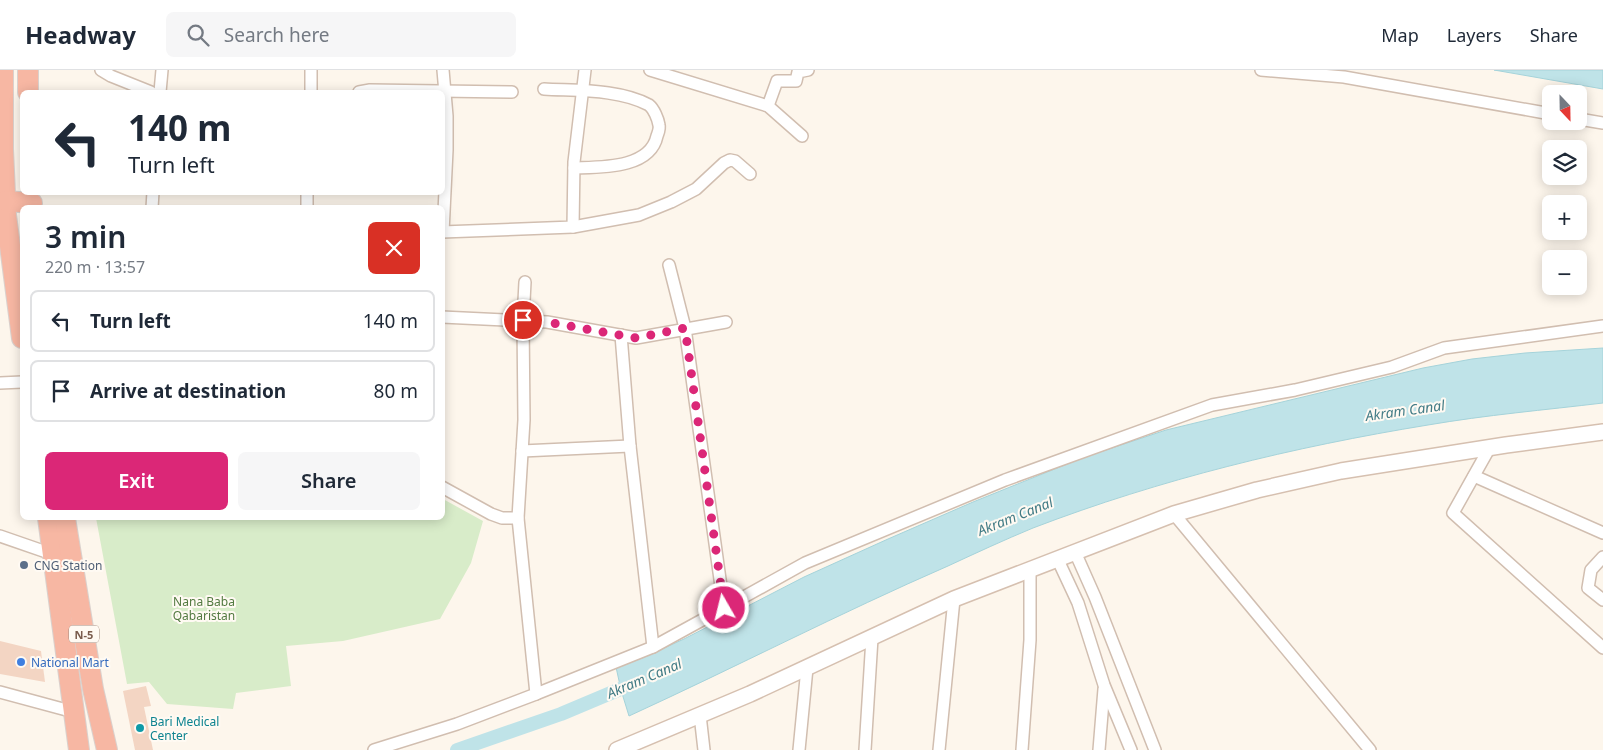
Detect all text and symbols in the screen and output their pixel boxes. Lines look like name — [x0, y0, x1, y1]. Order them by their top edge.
search box — [166, 12, 516, 57]
text: Headway — [25, 18, 136, 51]
icon: search — [184, 21, 212, 49]
text: Search here — [224, 22, 330, 48]
text: Map — [1381, 23, 1419, 47]
text: Layers — [1447, 23, 1502, 47]
text: Share — [1530, 23, 1578, 47]
north arrow — [1542, 85, 1588, 130]
map controls — [1542, 85, 1587, 295]
text: 140 m — [128, 104, 231, 151]
icon: left — [45, 110, 110, 175]
button: layers — [1542, 140, 1587, 185]
text: Turn left — [128, 149, 215, 179]
button: + — [1542, 195, 1587, 240]
text: 3 min — [45, 216, 126, 257]
button: close — [368, 222, 420, 274]
button: − — [1542, 250, 1587, 295]
text: 220 m · 13:57 — [45, 256, 145, 278]
pin — [502, 299, 544, 341]
icon: arrive — [509, 306, 537, 334]
icon: left — [47, 307, 75, 335]
text: Turn left — [90, 308, 171, 334]
text: 140 m — [363, 308, 418, 334]
icon: arrive — [47, 377, 75, 405]
text: Arrive at destination — [90, 378, 286, 404]
text: 80 m — [374, 378, 418, 404]
water label: Akram Canal — [1363, 395, 1446, 425]
button: Exit — [45, 452, 228, 510]
button: Share — [238, 452, 420, 510]
water label: Akram Canal — [974, 492, 1056, 540]
place label: CNG Station — [34, 557, 102, 574]
marker: CNG Station — [18, 559, 30, 571]
position arrow — [697, 581, 749, 633]
park label: Nana Baba Qabaristan — [173, 593, 235, 624]
road number: N-5 — [69, 626, 99, 642]
place label: National Mart — [31, 654, 109, 671]
water label: Akram Canal — [603, 654, 685, 703]
marker: National Mart — [15, 656, 27, 668]
place label: Bari Medical Center — [150, 713, 219, 744]
marker: Bari Medical Center — [134, 722, 146, 734]

